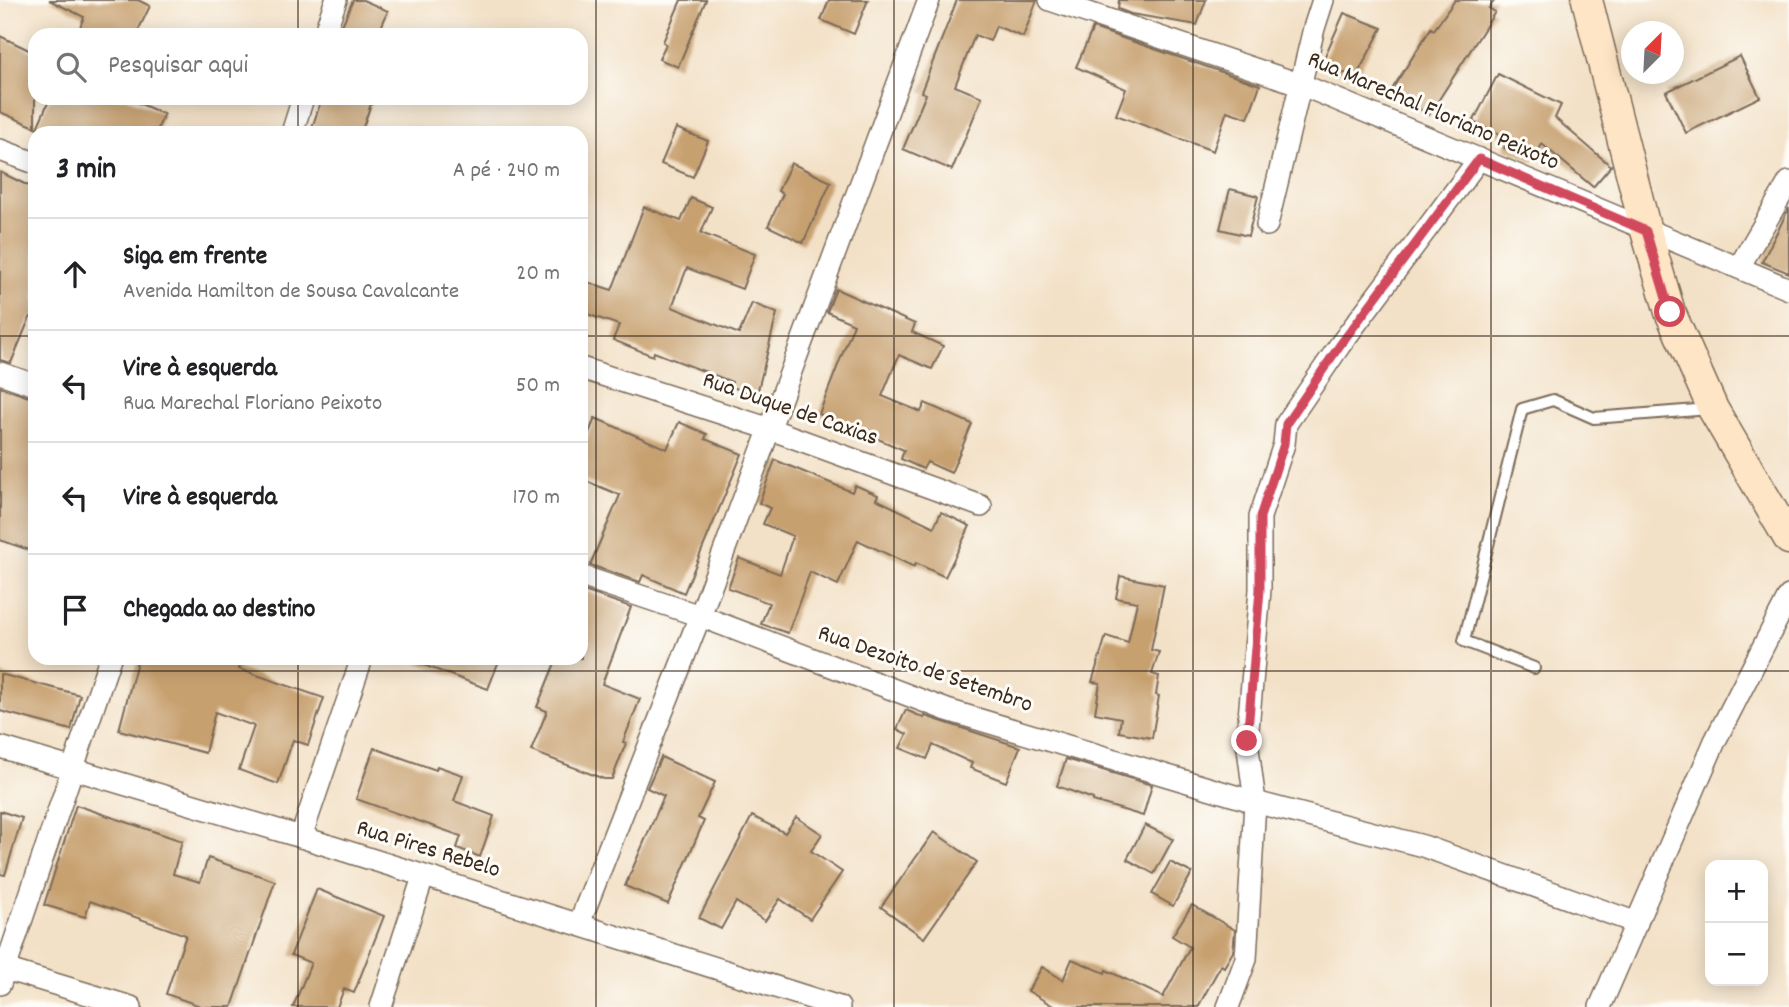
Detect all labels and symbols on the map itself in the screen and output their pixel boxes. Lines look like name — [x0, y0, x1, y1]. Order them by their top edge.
north arrow — [1621, 21, 1684, 84]
street label: Rua Marechal Floriano Peixoto — [1302, 43, 1564, 181]
route start — [1654, 296, 1685, 327]
street label: Rua Duque de Caxias — [698, 364, 882, 456]
street label: Rua Dezoito de Setembro — [813, 617, 1037, 723]
route end — [1231, 725, 1262, 756]
street label: Rua Pires Rebelo — [352, 812, 504, 888]

